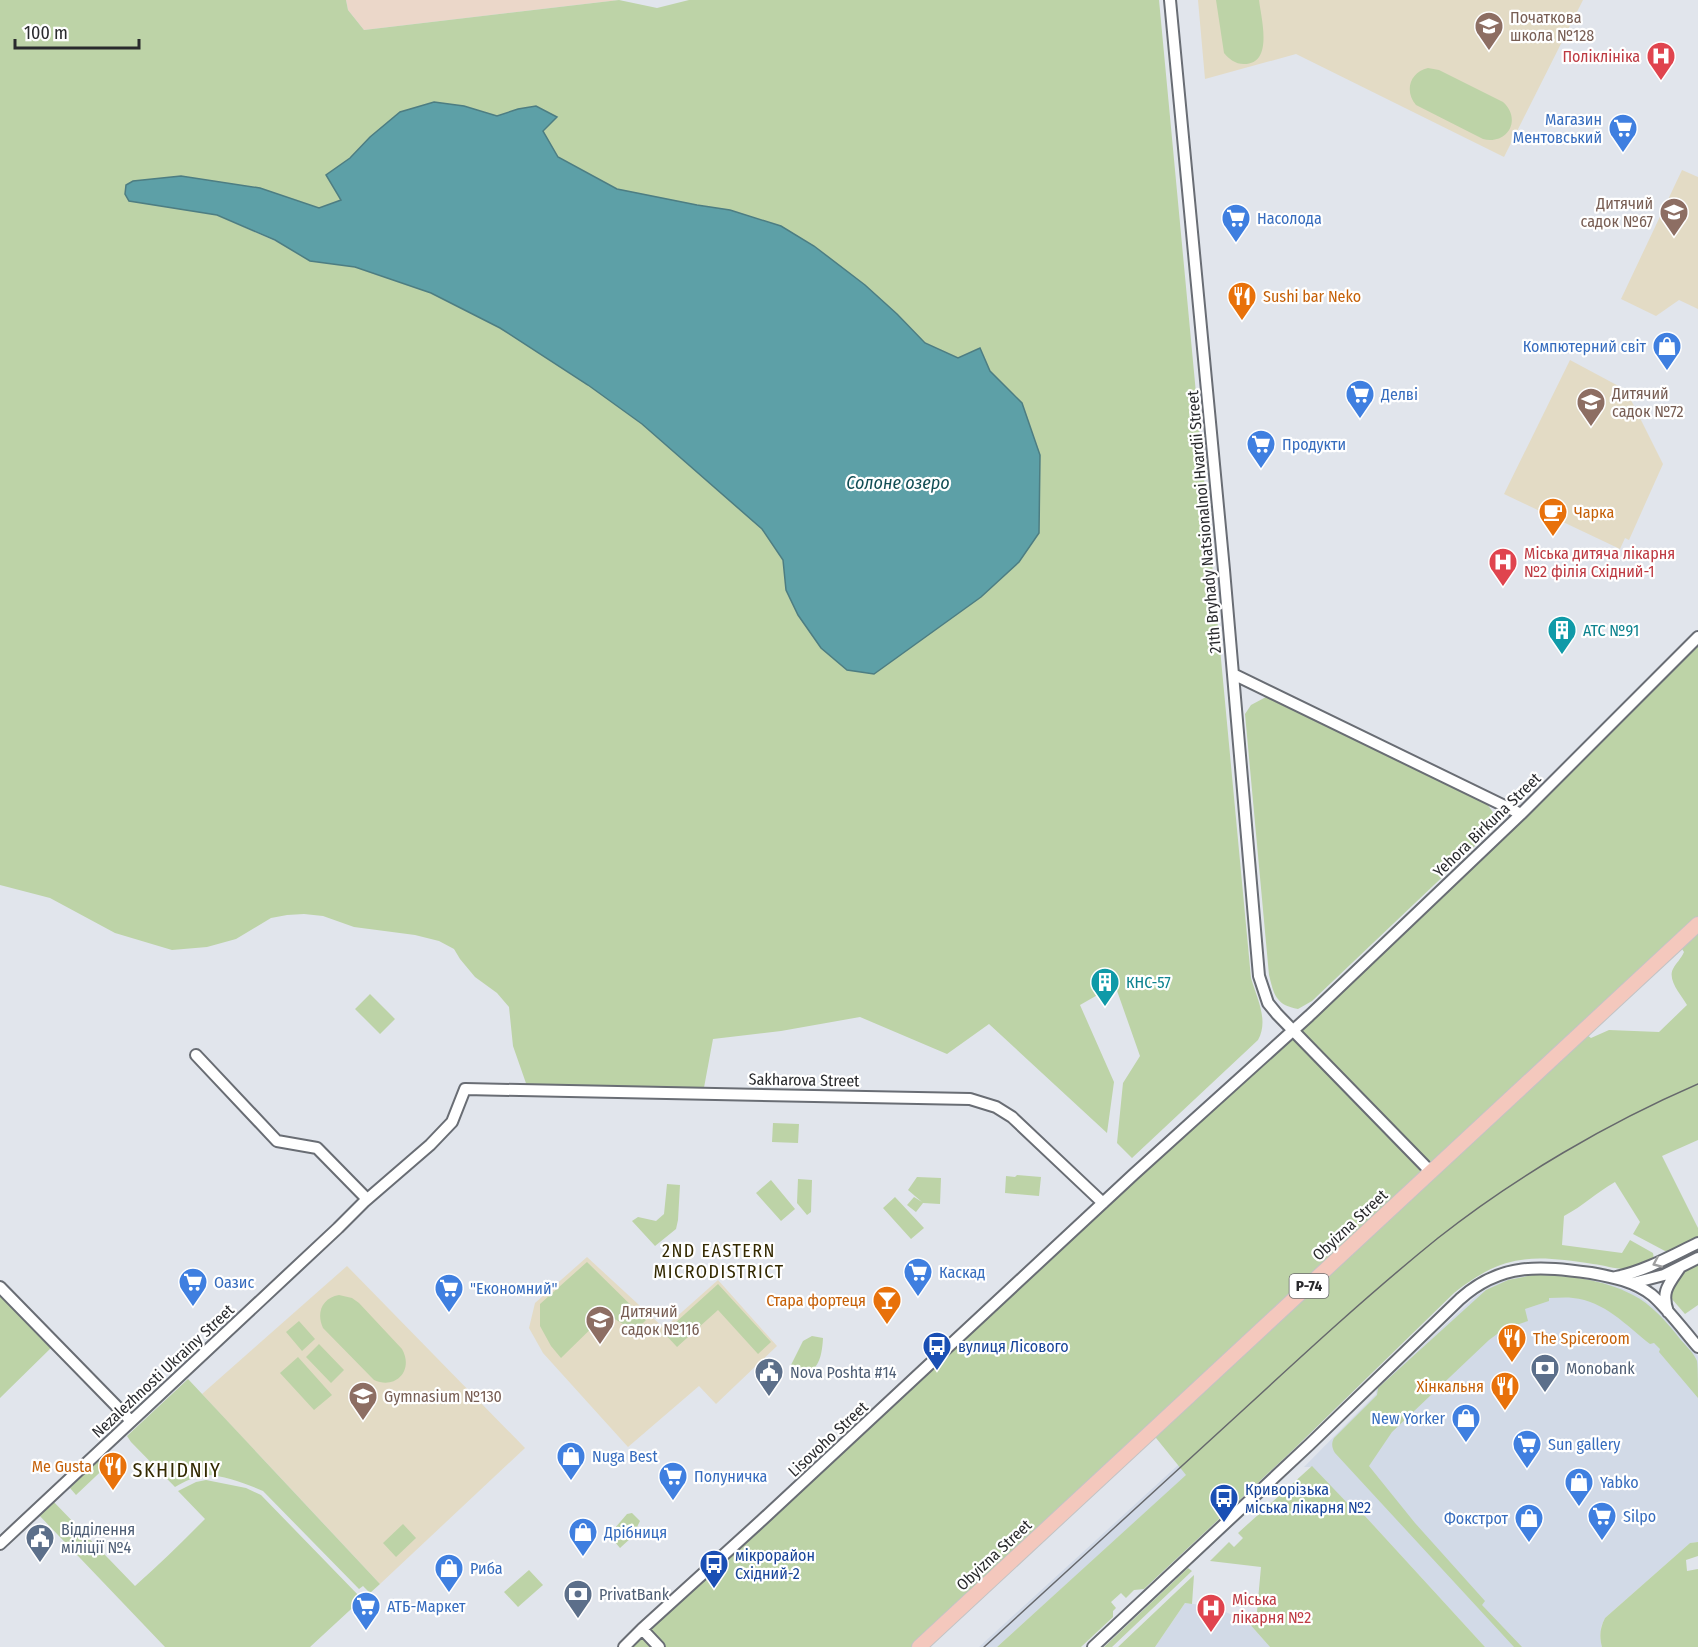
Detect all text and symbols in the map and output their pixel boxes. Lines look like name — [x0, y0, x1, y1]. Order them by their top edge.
place label: Початкова школа №128 — [1510, 8, 1594, 45]
school or university icon: Початкова школа №128 — [1473, 10, 1505, 52]
scale bar — [15, 12, 140, 50]
text: 100 m — [24, 22, 68, 44]
hospital icon: Поліклініка — [1645, 40, 1677, 82]
place label: Поліклініка — [1562, 47, 1640, 66]
place label: Магазин Ментовський — [1513, 110, 1602, 147]
supermarket icon: Магазин Ментовський — [1607, 112, 1639, 154]
place label: Дитячий садок №67 — [1581, 194, 1654, 231]
school or university icon: Дитячий садок №67 — [1658, 196, 1690, 238]
supermarket icon: Насолода — [1220, 202, 1252, 244]
place label: Насолода — [1257, 209, 1322, 228]
restaurant icon: Sushi bar Neko — [1226, 280, 1258, 322]
place label: Sushi bar Neko — [1263, 287, 1361, 306]
shop icon: Компютерний світ — [1651, 330, 1683, 372]
place label: Компютерний світ — [1523, 337, 1646, 356]
supermarket icon: Делві — [1344, 378, 1376, 420]
place label: Дитячий садок №72 — [1611, 384, 1684, 421]
place label: Делві — [1380, 385, 1418, 404]
school or university icon: Дитячий садок №72 — [1575, 386, 1607, 428]
street label: 21th Bryhady Natsionalnoi Hvardii Street — [1183, 389, 1225, 654]
supermarket icon: Продукти — [1245, 428, 1277, 470]
place label: Продукти — [1282, 435, 1346, 454]
water label: Солоне озеро — [846, 472, 950, 494]
cafe icon: Чарка — [1537, 496, 1569, 538]
place label: Чарка — [1574, 503, 1614, 522]
place label: Міська дитяча лікарня №2 філія Східний-1 — [1524, 544, 1675, 581]
hospital icon: Міська дитяча лікарня №2 філія Східний-1 — [1487, 546, 1519, 588]
building icon: АТС №91 — [1546, 614, 1578, 656]
place label: АТС №91 — [1583, 621, 1639, 640]
street label: Yehora Birkuna Street — [1429, 768, 1545, 881]
building icon: КНС-57 — [1089, 966, 1121, 1008]
place label: КНС-57 — [1126, 973, 1171, 992]
street label: Sakharova Street — [748, 1070, 860, 1090]
street label: Obyizna Street — [1309, 1185, 1392, 1264]
district label: 2ND EASTERN MICRODISTRICT — [654, 1240, 784, 1283]
one-way arrow — [1652, 1255, 1663, 1267]
supermarket icon: Каскад — [902, 1256, 934, 1298]
place label: Каскад — [939, 1263, 985, 1282]
supermarket icon: Оазис — [177, 1266, 209, 1308]
supermarket icon: "Економний" — [433, 1272, 465, 1314]
place label: Оазис — [214, 1273, 254, 1292]
road number: Р-74 — [1290, 1274, 1328, 1298]
place label: "Економний" — [470, 1279, 558, 1298]
bar icon: Стара фортеця — [871, 1284, 903, 1326]
place label: Стара фортеця — [766, 1291, 866, 1310]
street label: Nezalezhnosti Ukrainy Street — [88, 1300, 238, 1442]
place label: Дитячий садок №116 — [620, 1302, 700, 1339]
school or university icon: Дитячий садок №116 — [584, 1304, 616, 1346]
restaurant icon: The Spiceroom — [1496, 1322, 1528, 1364]
place label: The Spiceroom — [1533, 1329, 1630, 1348]
bus stop icon: вулиця Лісового — [921, 1330, 953, 1372]
place label: вулиця Лісового — [958, 1337, 1069, 1356]
bank icon: Monobank — [1529, 1352, 1561, 1394]
public building icon: Nova Poshta #14 — [753, 1356, 785, 1398]
place label: Monobank — [1566, 1359, 1635, 1378]
place label: Nova Poshta #14 — [790, 1363, 897, 1382]
restaurant icon: Хінкальня — [1489, 1370, 1521, 1412]
place label: Хінкальня — [1416, 1377, 1484, 1396]
school or university icon: Gymnasium №130 — [347, 1380, 379, 1422]
place label: Gymnasium №130 — [384, 1387, 502, 1406]
street label: Lisovoho Street — [784, 1397, 872, 1481]
shop icon: New Yorker — [1450, 1402, 1482, 1444]
place label: New Yorker — [1371, 1409, 1445, 1428]
supermarket icon: Sun gallery — [1511, 1428, 1543, 1470]
place label: Sun gallery — [1548, 1435, 1621, 1454]
shop icon: Nuga Best — [555, 1440, 587, 1482]
place label: Nuga Best — [592, 1447, 658, 1466]
restaurant icon: Me Gusta — [97, 1450, 129, 1492]
place label: Me Gusta — [32, 1457, 92, 1476]
district label: SKHIDNIY — [133, 1458, 221, 1482]
supermarket icon: Полуничка — [657, 1460, 689, 1502]
shop icon: Yabko — [1563, 1466, 1595, 1508]
place label: Полуничка — [694, 1467, 768, 1486]
place label: Yabko — [1600, 1473, 1639, 1492]
place label: Криворізька міська лікарня №2 — [1245, 1480, 1371, 1517]
bus stop icon: Криворізька міська лікарня №2 — [1208, 1482, 1240, 1524]
supermarket icon: Silpo — [1586, 1500, 1618, 1542]
shop icon: Фокстрот — [1513, 1502, 1545, 1544]
place label: Silpo — [1623, 1507, 1656, 1526]
place label: Фокстрот — [1444, 1509, 1509, 1528]
street label: Obyizna Street — [953, 1515, 1036, 1594]
shop icon: Дрібниця — [567, 1516, 599, 1558]
place label: Відділення міліції №4 — [61, 1520, 135, 1557]
public building icon: Відділення міліції №4 — [24, 1522, 56, 1564]
place label: Дрібниця — [603, 1523, 667, 1542]
place label: мікрорайон Східний-2 — [735, 1546, 815, 1583]
bus stop icon: мікрорайон Східний-2 — [698, 1548, 730, 1590]
shop icon: Риба — [433, 1552, 465, 1594]
place label: Риба — [470, 1559, 503, 1578]
bank icon: PrivatBank — [562, 1578, 594, 1620]
place label: PrivatBank — [599, 1585, 670, 1604]
supermarket icon: АТБ-Маркет — [350, 1590, 382, 1632]
place label: Міська лікарня №2 — [1232, 1590, 1311, 1627]
hospital icon: Міська лікарня №2 — [1195, 1592, 1227, 1634]
place label: АТБ-Маркет — [387, 1597, 466, 1616]

